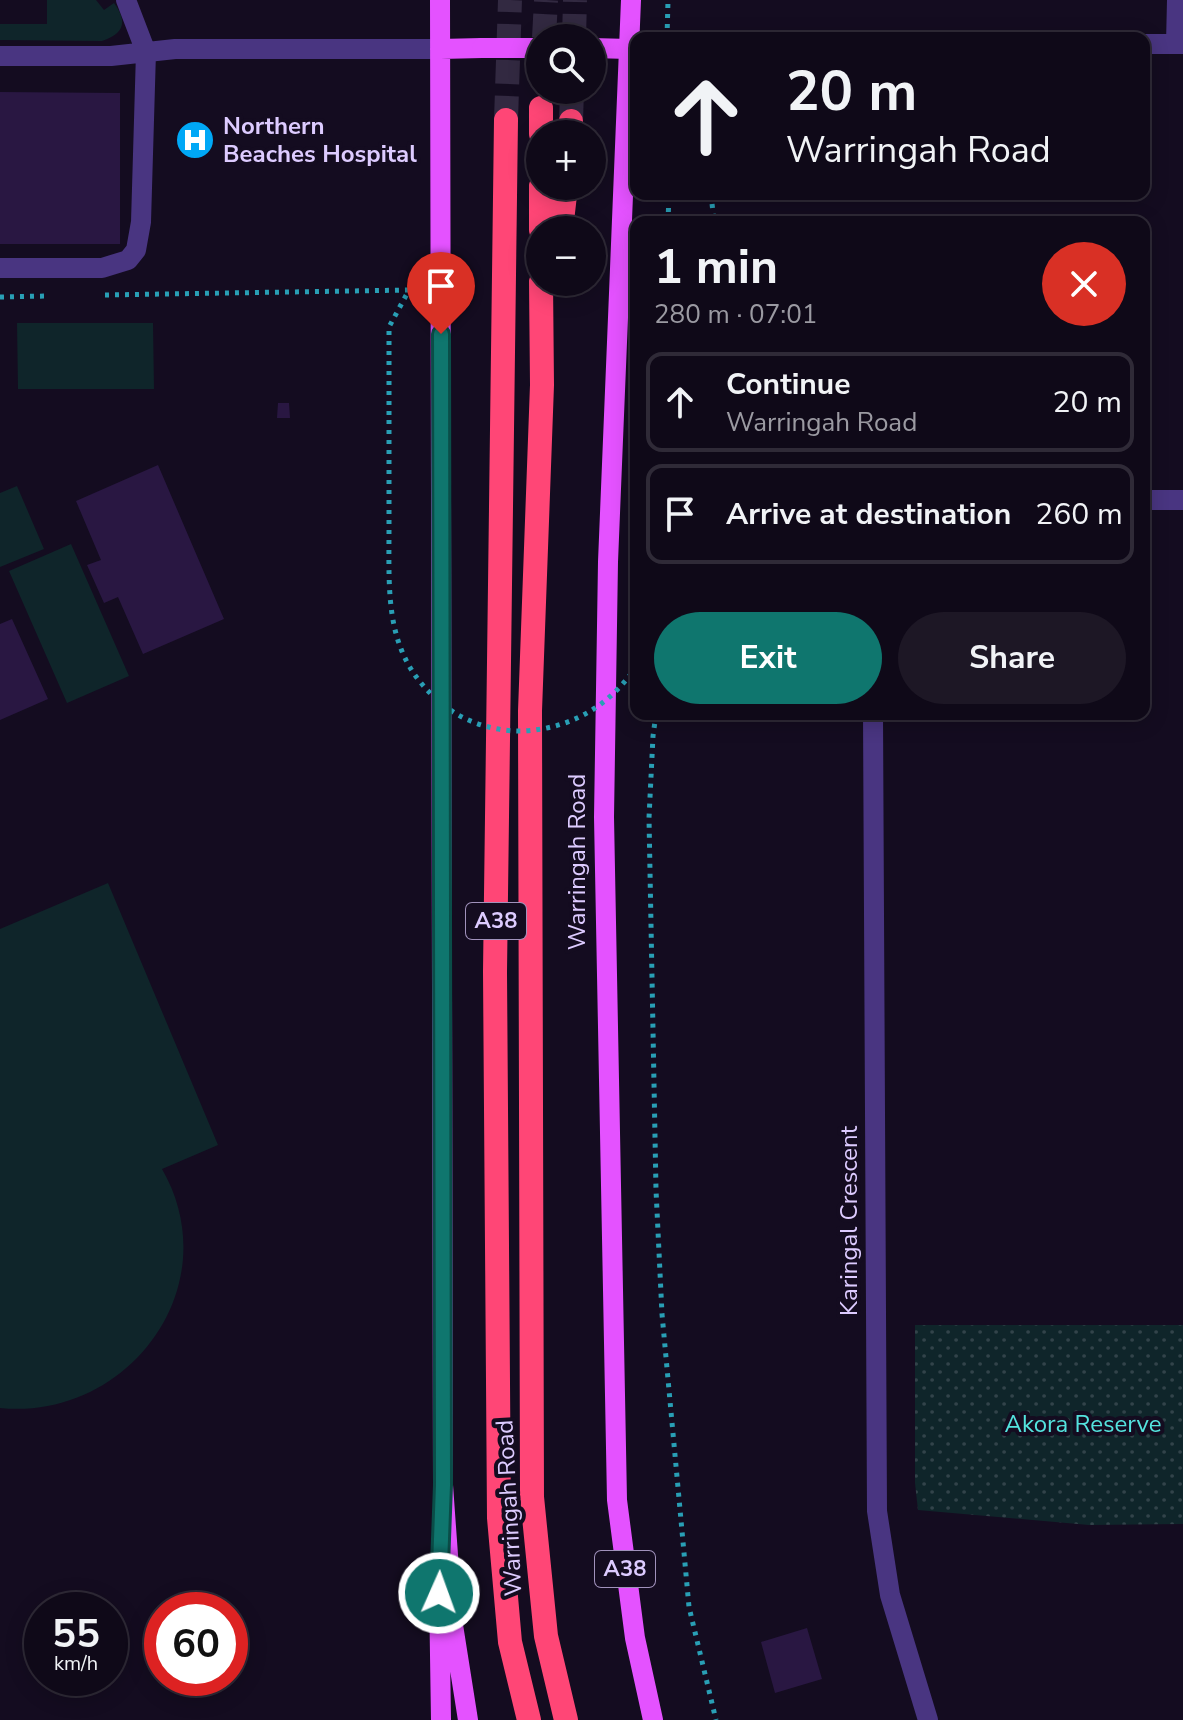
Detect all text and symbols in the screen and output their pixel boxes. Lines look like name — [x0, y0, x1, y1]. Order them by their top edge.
map controls — [526, 24, 606, 296]
button: search — [526, 24, 606, 104]
text: 20 m — [786, 53, 917, 130]
icon: ahead — [654, 64, 758, 168]
place label: Northern Beaches Hospital — [223, 110, 417, 170]
hospital icon: Northern Beaches Hospital — [174, 119, 216, 161]
button: + — [526, 120, 606, 200]
text: Warringah Road — [786, 126, 1051, 175]
button: − — [526, 216, 606, 296]
text: 1 min — [654, 234, 778, 300]
button: close — [1042, 242, 1126, 326]
pin — [407, 252, 475, 334]
icon: arrive — [419, 264, 463, 308]
text: 280 m · 07:01 — [654, 297, 817, 332]
text: Continue — [726, 364, 851, 405]
icon: ahead — [658, 380, 702, 424]
text: 20 m — [1053, 382, 1122, 423]
text: Warringah Road — [726, 405, 917, 440]
icon: arrive — [658, 492, 702, 536]
text: Arrive at destination — [726, 494, 1011, 535]
text: 260 m — [1035, 494, 1123, 535]
button: Exit — [654, 612, 882, 704]
button: Share — [898, 612, 1126, 704]
street label: Warringah Road — [561, 774, 593, 950]
road number: A38 — [466, 903, 526, 939]
street label: Karingal Crescent — [833, 1125, 865, 1316]
park label: Akora Reserve — [1004, 1408, 1162, 1440]
street label: Warringah Road — [488, 1419, 530, 1597]
position arrow — [397, 1551, 481, 1635]
road number: A38 — [595, 1551, 655, 1587]
speed limit sign: 60 — [144, 1592, 248, 1696]
text: 55 — [52, 1607, 100, 1661]
text: km/h — [54, 1650, 98, 1677]

